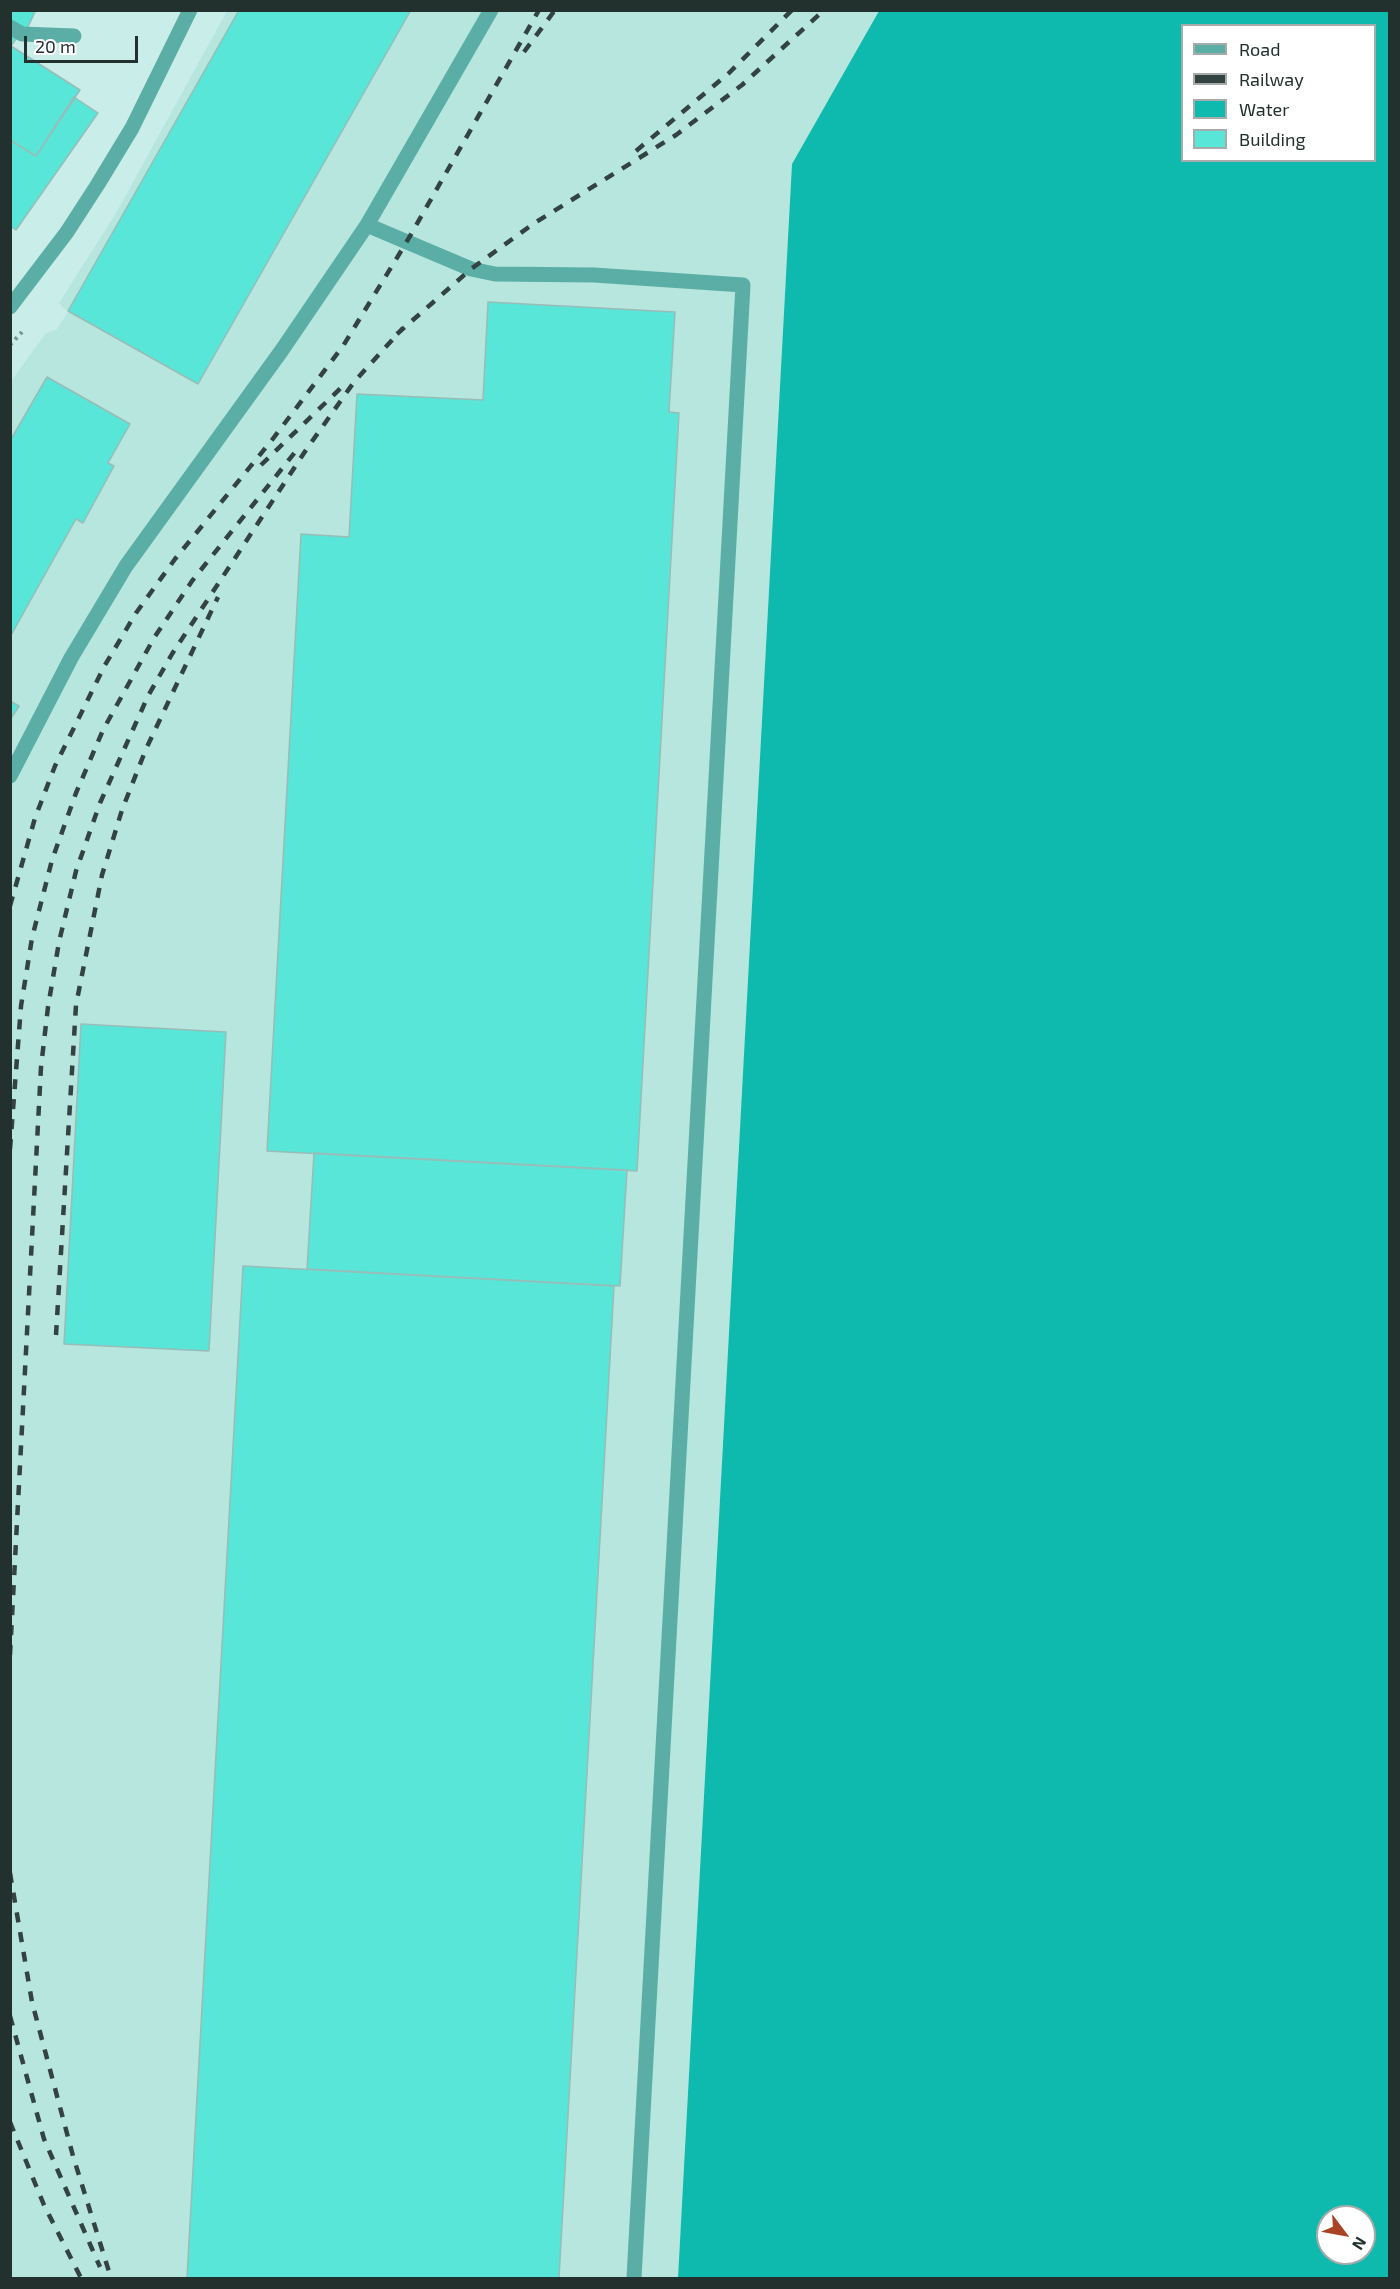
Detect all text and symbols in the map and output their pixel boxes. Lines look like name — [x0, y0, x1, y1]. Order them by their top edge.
scale bar — [27, 24, 141, 62]
legend — [1181, 24, 1376, 162]
text: 20 m — [35, 35, 76, 57]
text: Road — [1239, 38, 1280, 60]
text: Railway — [1239, 68, 1304, 90]
text: Water — [1239, 98, 1289, 120]
text: Building — [1239, 128, 1306, 150]
north arrow — [1316, 2205, 1376, 2265]
text: N — [1349, 2234, 1371, 2254]

